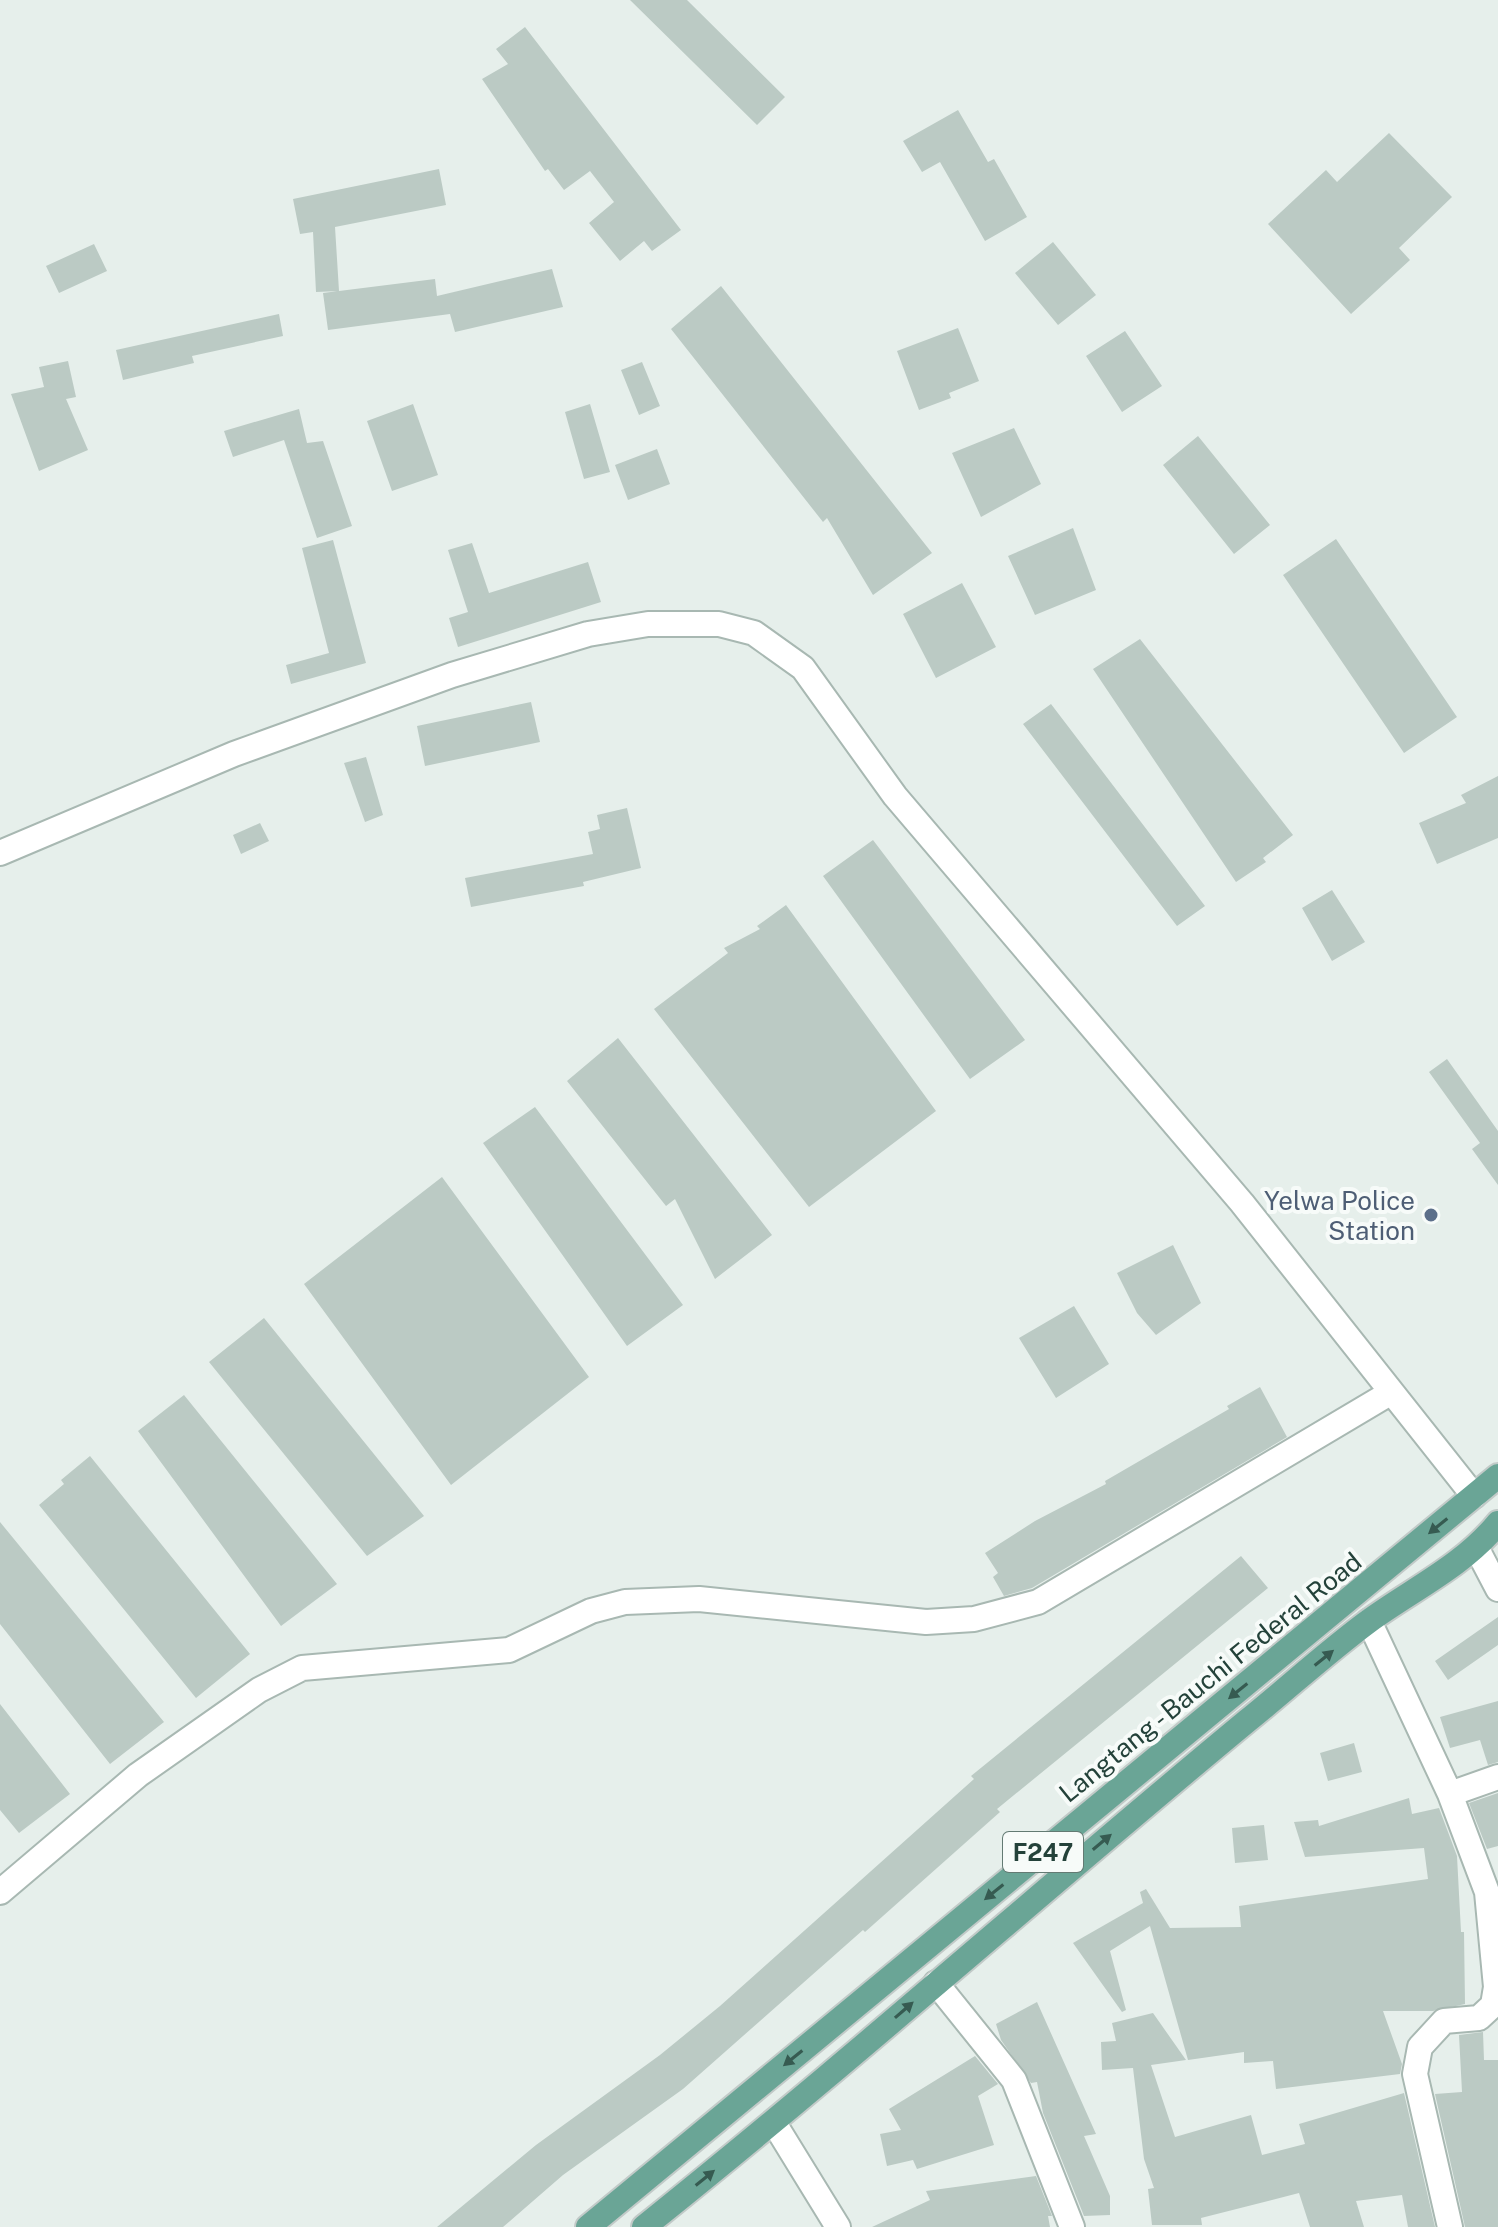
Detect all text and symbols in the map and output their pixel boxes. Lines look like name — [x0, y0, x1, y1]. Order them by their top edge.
place label: Yelwa Police Station — [1264, 1185, 1415, 1246]
marker: Yelwa Police Station — [1422, 1206, 1440, 1224]
one-way arrow — [1428, 1517, 1448, 1534]
street label: Langtang - Bauchi Federal Road — [1053, 1546, 1367, 1808]
one-way arrow — [1314, 1650, 1334, 1667]
one-way arrow — [1228, 1682, 1248, 1699]
road number: F247 — [1003, 1832, 1083, 1872]
one-way arrow — [1092, 1834, 1112, 1851]
one-way arrow — [984, 1883, 1004, 1900]
one-way arrow — [894, 2002, 913, 2020]
one-way arrow — [783, 2049, 803, 2066]
one-way arrow — [695, 2171, 715, 2187]

